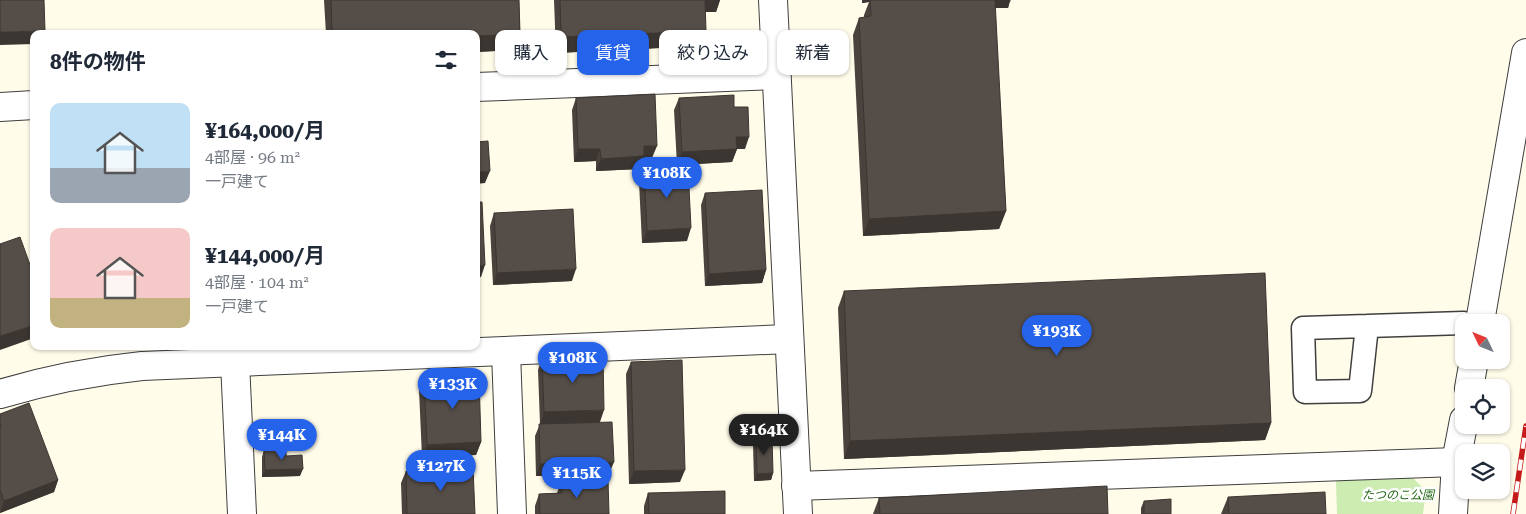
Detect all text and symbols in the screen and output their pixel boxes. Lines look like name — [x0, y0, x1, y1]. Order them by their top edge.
chip: 購入 — [495, 30, 567, 75]
chip: 賃貸 — [577, 30, 649, 75]
chip: 絞り込み — [659, 30, 767, 75]
chip: 新着 — [777, 30, 849, 75]
icon: filters — [432, 46, 460, 74]
text: 8件の物件 — [50, 50, 146, 74]
text: ¥164,000/月 — [205, 119, 325, 143]
icon: home — [90, 123, 150, 183]
text: 4部屋 · 96 m² — [205, 148, 300, 167]
pin: ¥108K — [632, 156, 702, 199]
text: ¥108K — [643, 163, 691, 182]
text: 一戸建て — [205, 172, 269, 191]
text: ¥144,000/月 — [205, 244, 325, 268]
icon: home — [90, 248, 150, 308]
text: 4部屋 · 104 m² — [205, 273, 309, 292]
text: 一戸建て — [205, 297, 269, 316]
pin: ¥193K — [1022, 314, 1092, 357]
north arrow — [1455, 314, 1510, 369]
map controls — [1455, 314, 1510, 499]
text: ¥193K — [1033, 321, 1081, 340]
pin: ¥108K — [538, 342, 608, 384]
text: ¥108K — [549, 348, 597, 367]
pin: ¥133K — [418, 368, 488, 410]
text: ¥133K — [429, 374, 477, 393]
button: locate — [1455, 379, 1510, 434]
pin: ¥164K — [729, 414, 799, 456]
pin: ¥144K — [247, 418, 317, 461]
text: ¥164K — [740, 420, 788, 439]
text: ¥144K — [258, 425, 306, 444]
button: layers — [1455, 444, 1510, 499]
pin: ¥127K — [406, 450, 476, 492]
text: ¥127K — [417, 456, 465, 475]
pin: ¥115K — [542, 456, 612, 499]
text: ¥115K — [553, 463, 601, 482]
park label: たつのこ公園 — [1362, 488, 1436, 502]

